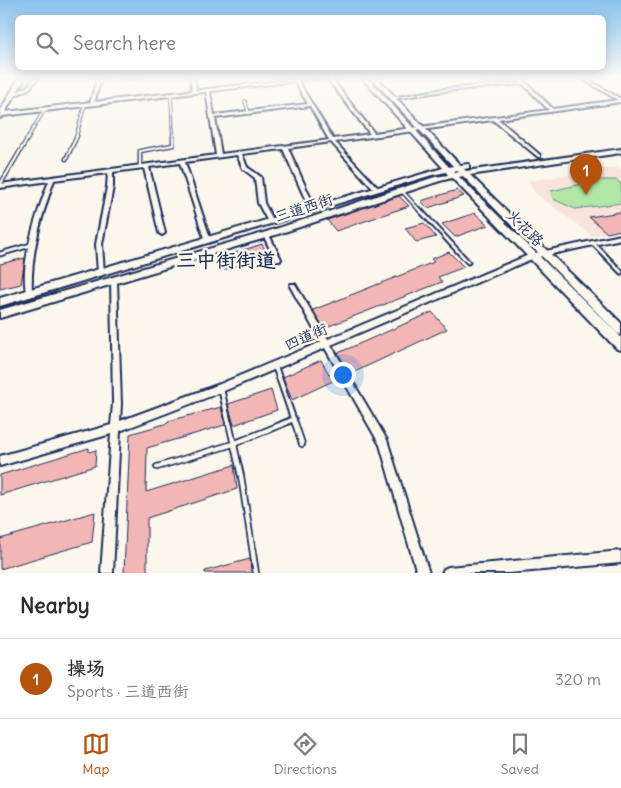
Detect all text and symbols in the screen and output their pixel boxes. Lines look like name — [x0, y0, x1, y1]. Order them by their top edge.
search box — [15, 15, 606, 70]
icon: search — [33, 29, 61, 57]
text: Search here — [73, 31, 176, 55]
pin: 1 — [570, 154, 602, 195]
street label: 三道西街 — [272, 189, 335, 226]
street label: 火花路 — [503, 205, 548, 250]
district label: 三中街街道 — [176, 247, 276, 272]
street label: 四道街 — [281, 319, 330, 354]
your location — [330, 362, 356, 388]
text: Nearby — [20, 592, 90, 619]
text: 操场 — [67, 656, 105, 680]
text: 1 — [33, 669, 39, 689]
text: 320 m — [555, 669, 601, 689]
text: Sports · 三道西街 — [67, 681, 188, 701]
tab: Map — [82, 730, 110, 778]
tab: Directions — [274, 730, 337, 778]
tab: Saved — [501, 730, 539, 778]

